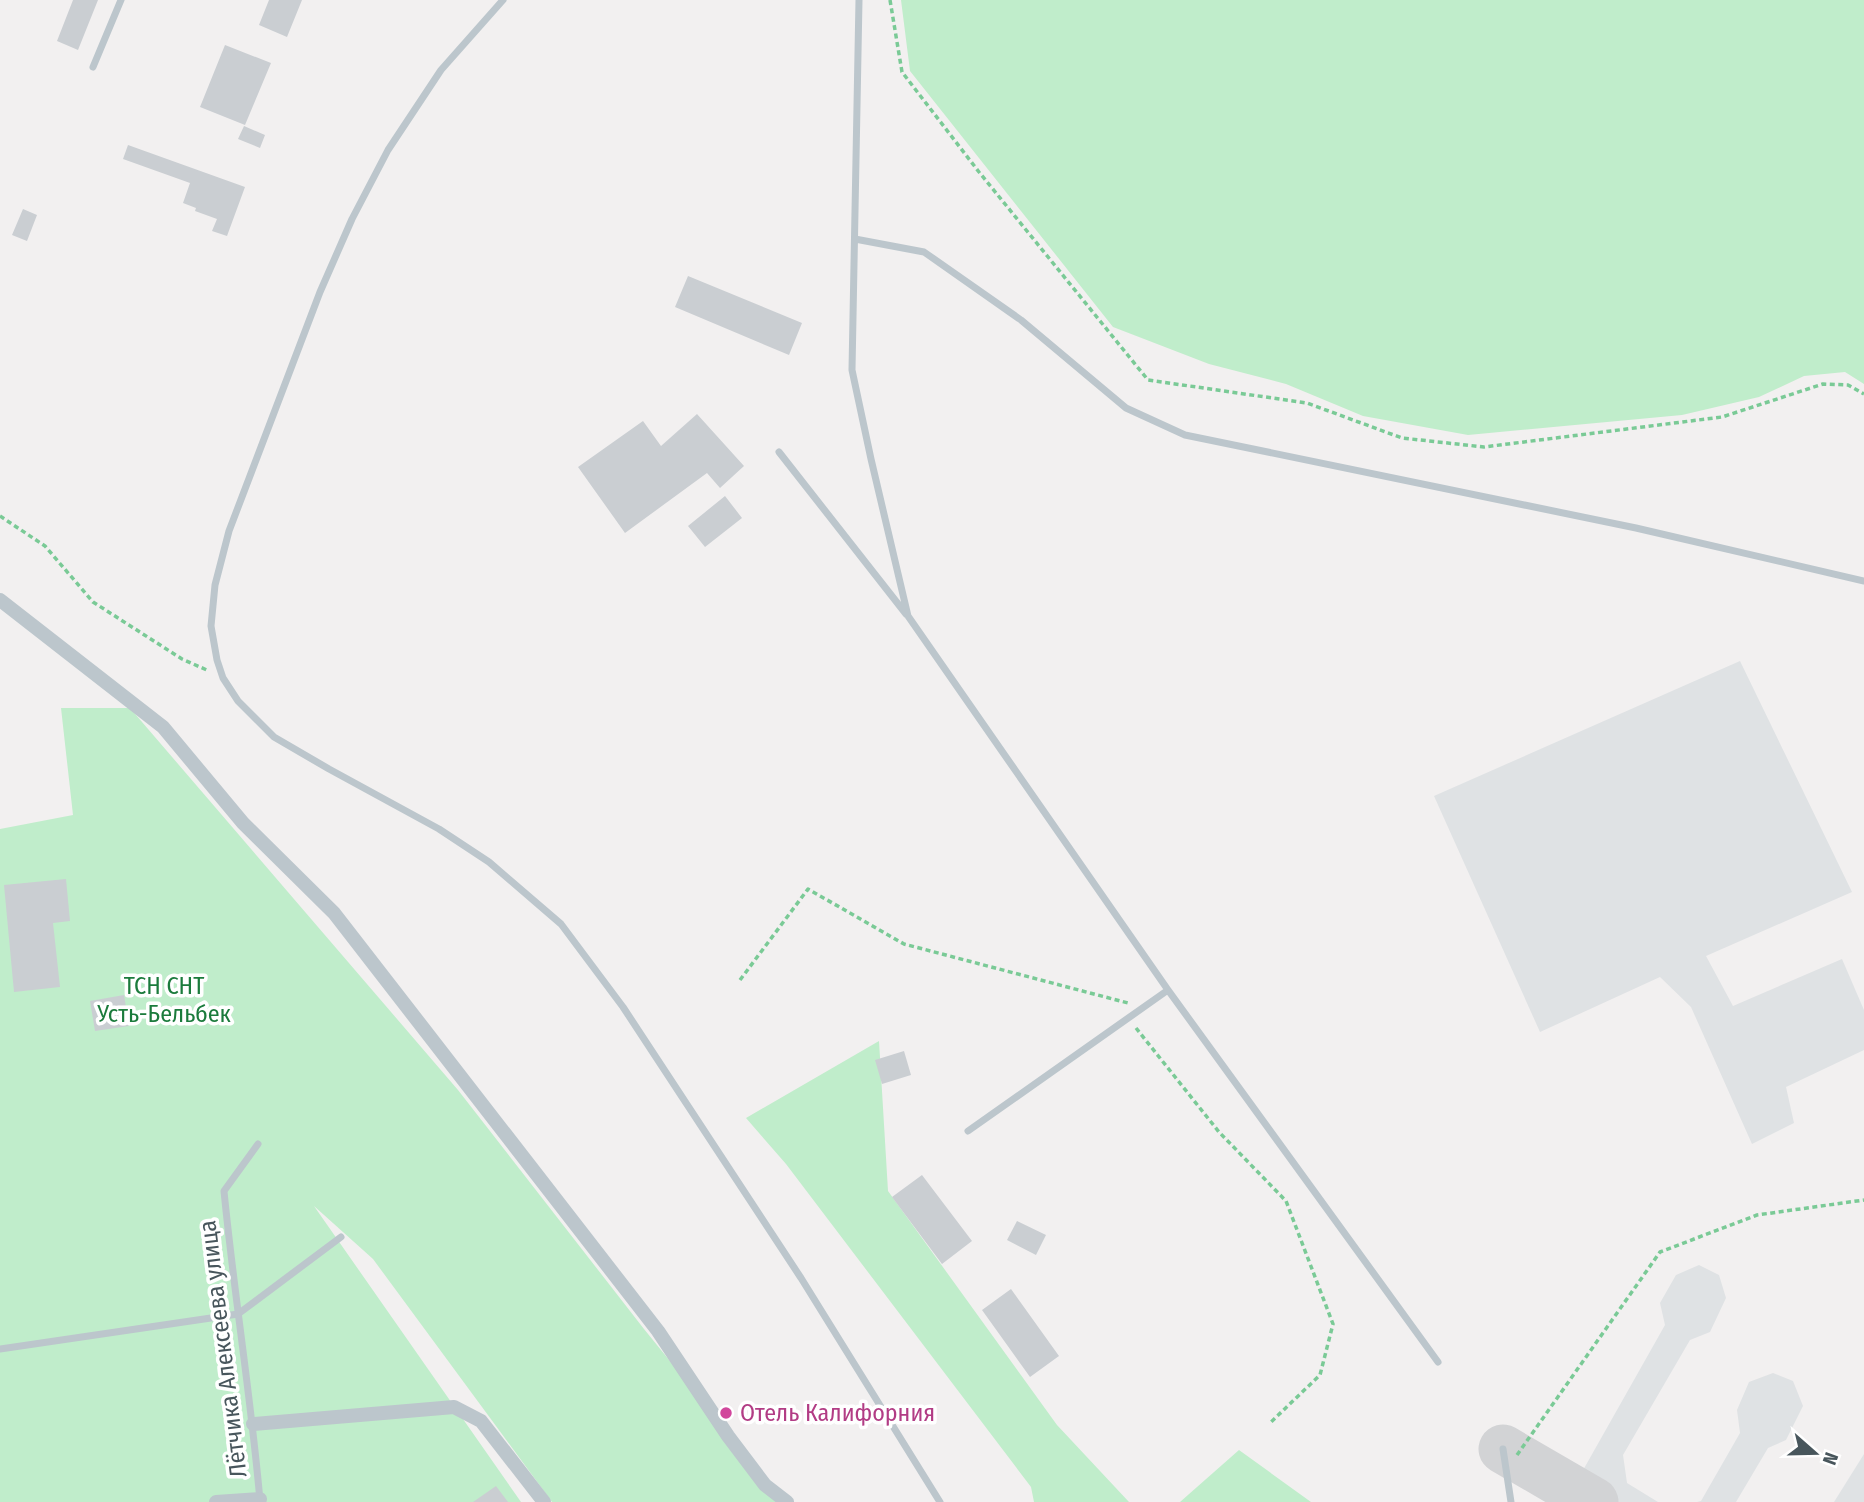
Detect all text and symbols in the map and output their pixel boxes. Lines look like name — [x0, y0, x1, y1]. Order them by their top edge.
park label: ТСН СНТ Усть-Бельбек — [96, 972, 232, 1028]
street label: Лётчика Алексеева улица — [193, 1219, 253, 1479]
place label: Отель Калифорния — [740, 1399, 935, 1427]
marker: Отель Калифорния — [718, 1405, 734, 1421]
north arrow — [1780, 1418, 1850, 1488]
text: N — [1818, 1449, 1843, 1468]

